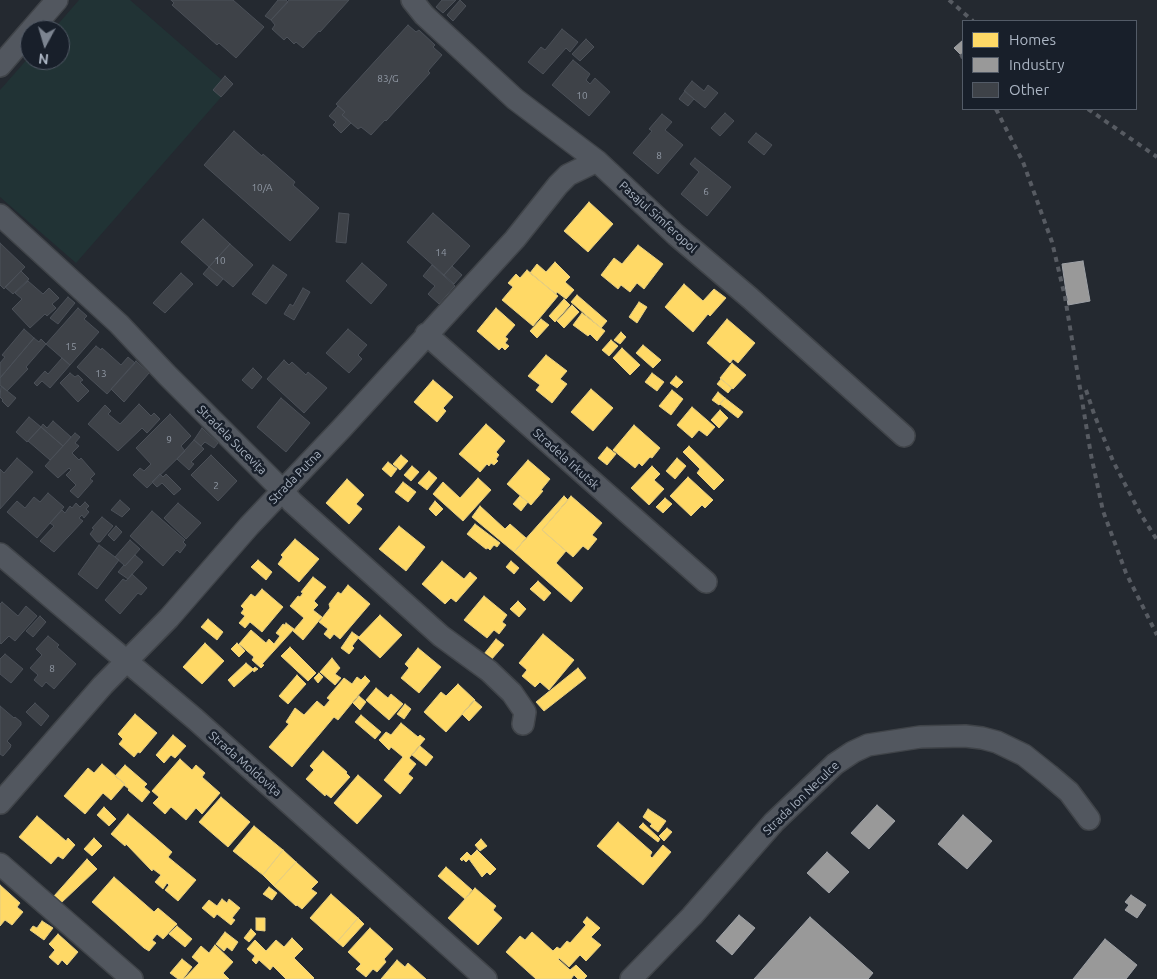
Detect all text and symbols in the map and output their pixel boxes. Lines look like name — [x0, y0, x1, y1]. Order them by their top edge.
north arrow — [20, 20, 70, 70]
legend — [962, 20, 1137, 110]
text: Homes — [1009, 31, 1056, 48]
text: N — [38, 50, 50, 67]
text: Industry — [1009, 56, 1064, 73]
house number: 83/G — [377, 73, 399, 85]
text: Other — [1009, 81, 1049, 98]
house number: 10 — [576, 90, 588, 102]
house number: 8 — [656, 150, 662, 162]
street label: Pasajul Simferopol — [616, 178, 700, 256]
house number: 10/A — [251, 182, 273, 194]
house number: 6 — [703, 186, 709, 198]
house number: 14 — [435, 247, 447, 259]
house number: 10 — [214, 255, 226, 267]
house number: 15 — [65, 341, 77, 353]
house number: 13 — [95, 368, 107, 380]
street label: Stradela Sucevița — [194, 402, 270, 478]
street label: Stradela Irkutsk — [530, 426, 602, 492]
house number: 9 — [166, 434, 172, 446]
street label: Strada Putna — [266, 447, 324, 507]
house number: 2 — [213, 480, 219, 492]
house number: 8 — [49, 663, 55, 675]
street label: Strada Moldovița — [206, 728, 284, 800]
street label: Strada Ion Neculce — [760, 758, 842, 838]

